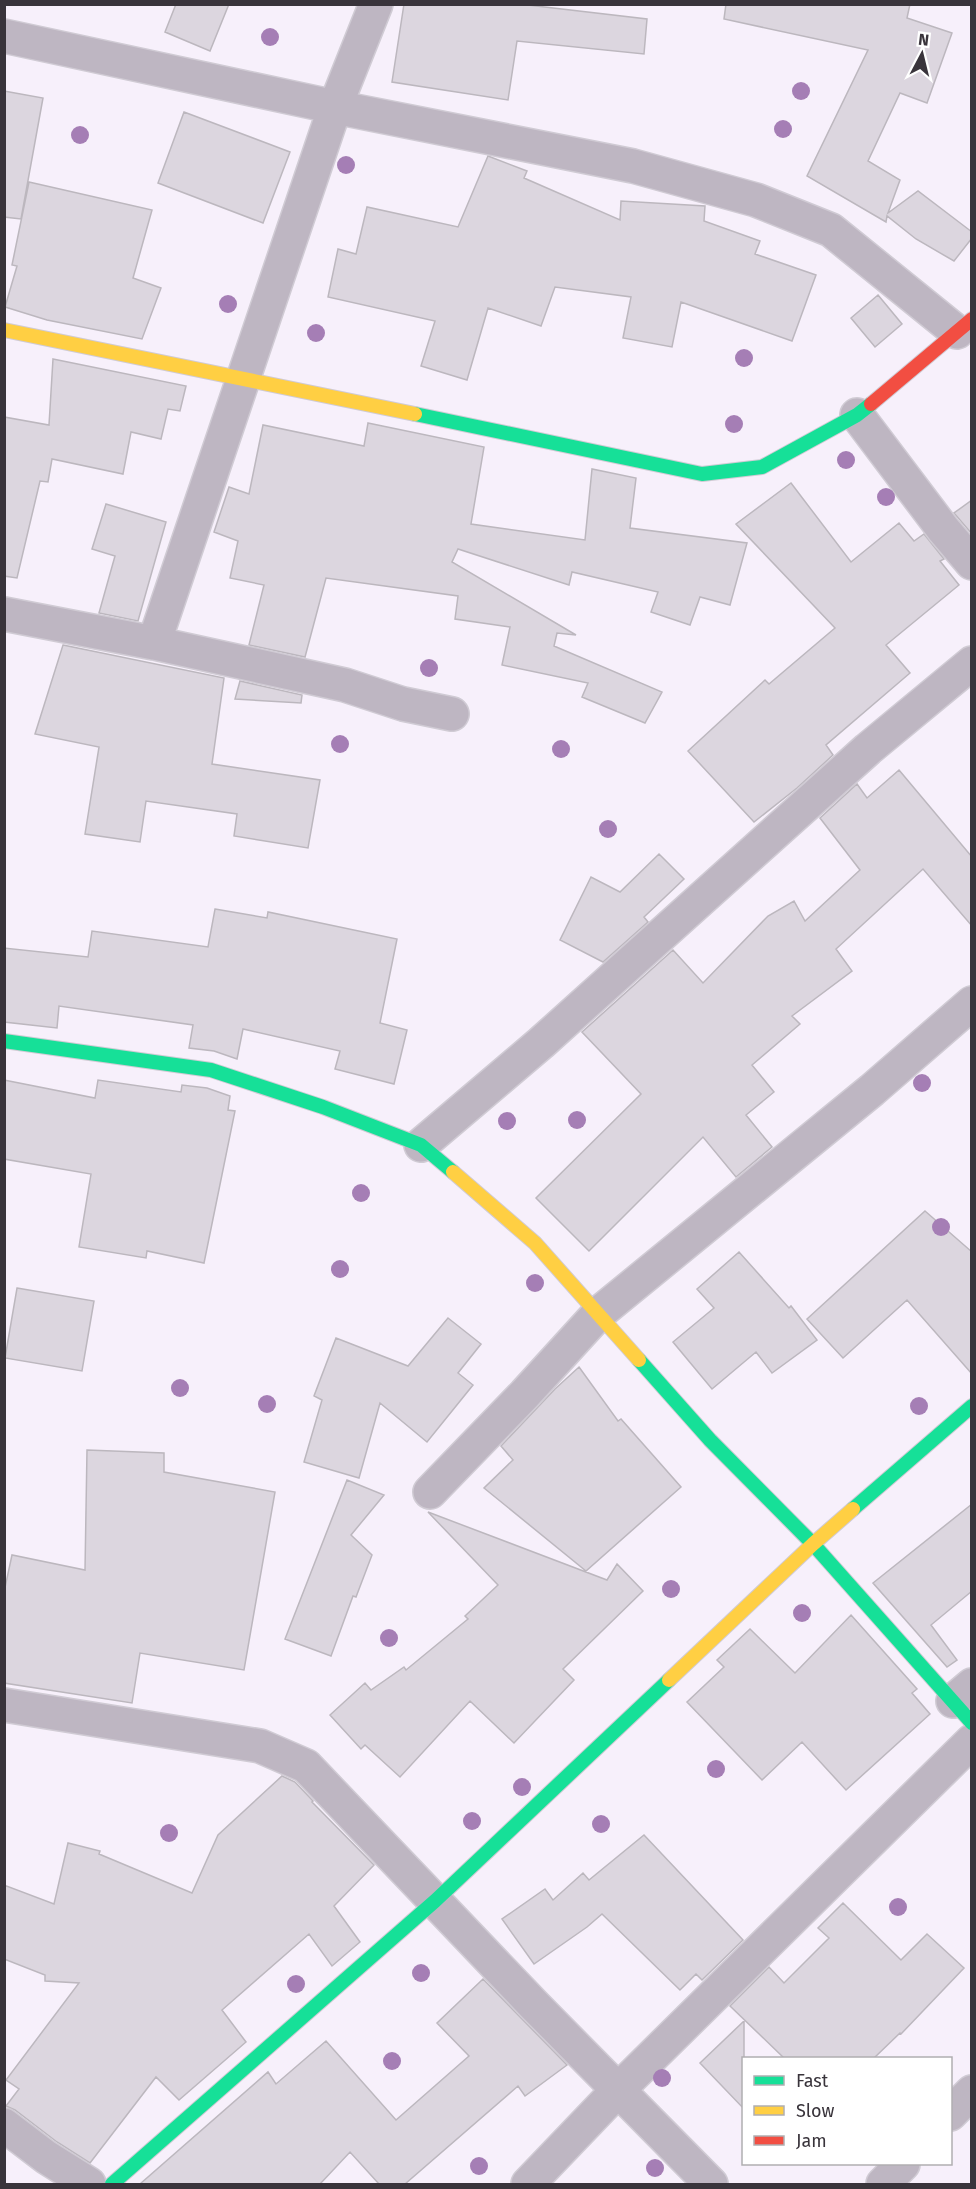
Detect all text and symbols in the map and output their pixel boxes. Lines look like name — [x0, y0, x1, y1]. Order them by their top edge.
north arrow — [892, 24, 952, 84]
text: N — [917, 30, 930, 50]
legend — [742, 2057, 952, 2165]
text: Fast — [796, 2070, 829, 2092]
text: Slow — [796, 2100, 835, 2122]
text: Jam — [796, 2130, 827, 2152]

